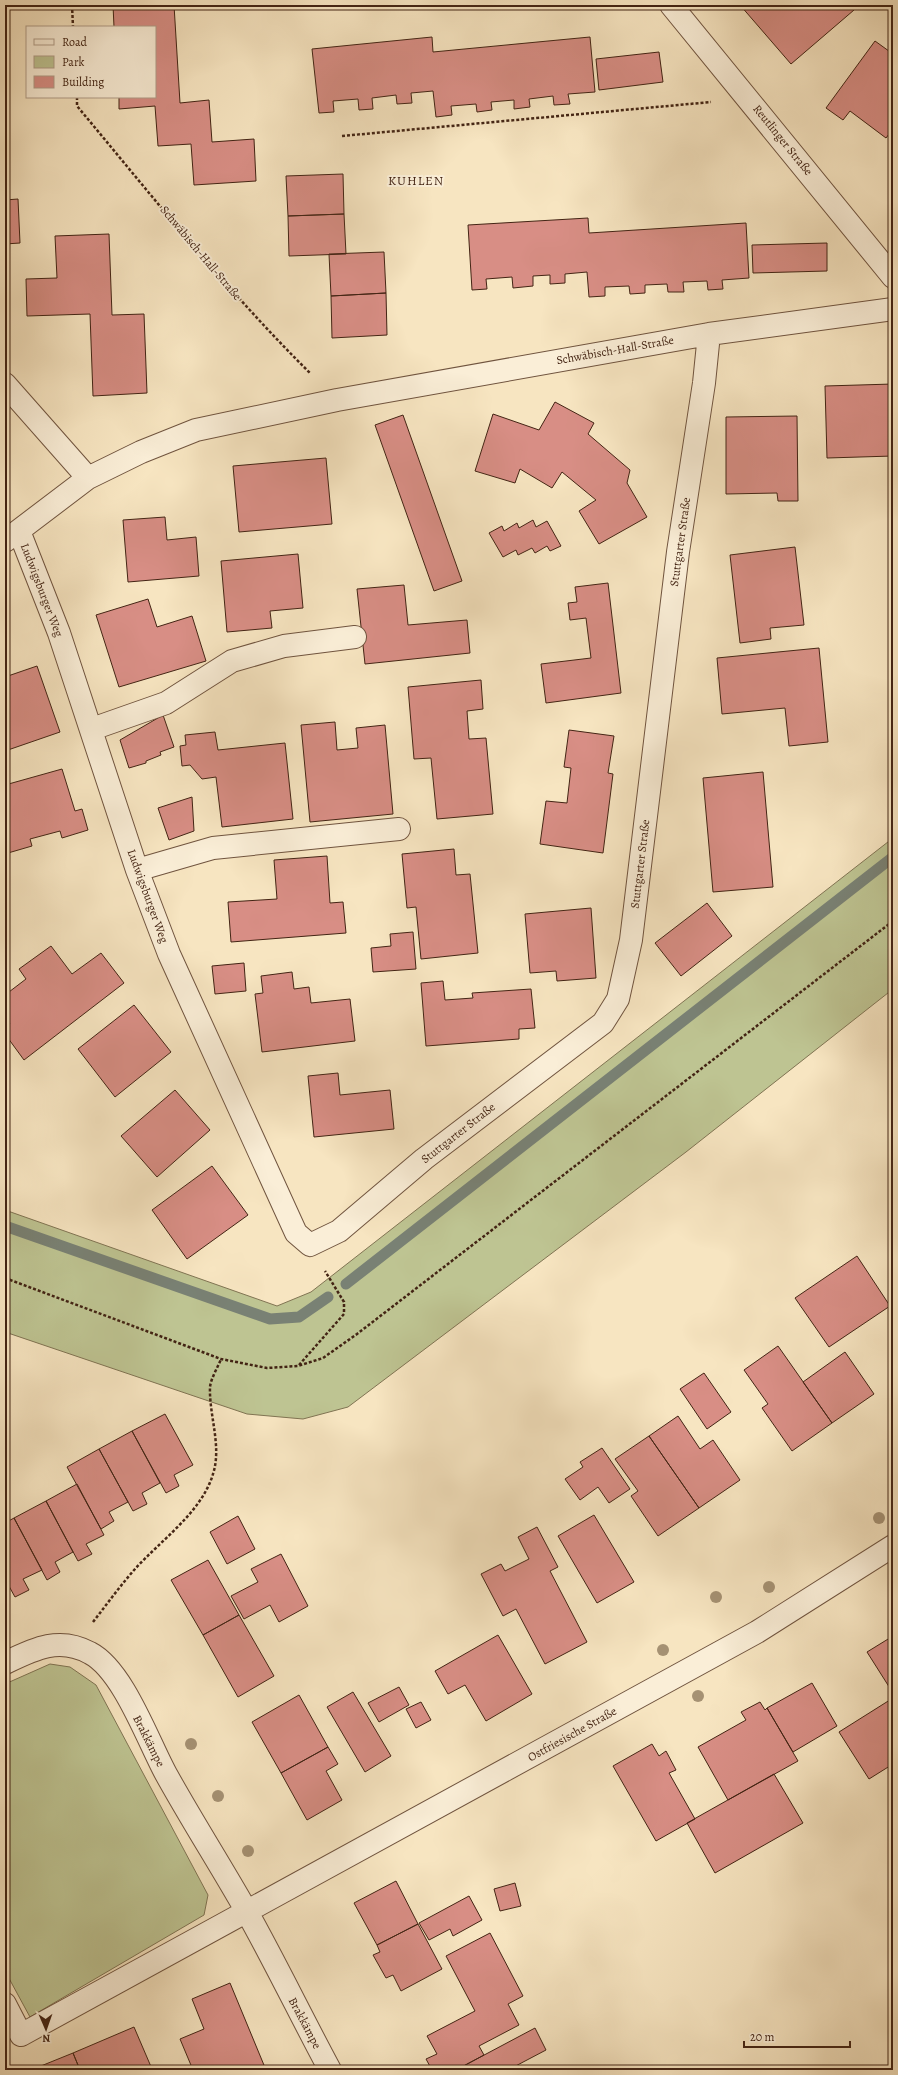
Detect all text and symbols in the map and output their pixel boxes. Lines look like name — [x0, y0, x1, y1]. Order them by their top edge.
legend — [26, 26, 156, 98]
text: Road — [62, 34, 88, 50]
text: Park — [62, 54, 85, 70]
text: Building — [62, 74, 104, 90]
street label: Reutlinger Straße — [749, 101, 817, 179]
district label: KUHLEN — [388, 172, 444, 189]
street label: Schwäbisch-Hall-Straße — [157, 202, 245, 304]
street label: Schwäbisch-Hall-Straße — [555, 332, 675, 368]
street label: Stuttgarter Straße — [666, 496, 694, 588]
street label: Ludwigsburger Weg — [17, 541, 67, 639]
street label: Stuttgarter Straße — [627, 818, 653, 910]
street label: Ludwigsburger Weg — [124, 847, 172, 945]
street label: Stuttgarter Straße — [418, 1099, 498, 1167]
street label: Ostfriesische Straße — [525, 1703, 619, 1765]
street label: Brakkämpe — [129, 1712, 169, 1770]
street label: Brakkämpe — [285, 1994, 325, 2052]
north arrow — [26, 2009, 66, 2049]
scale bar — [744, 2023, 850, 2049]
text: 20 m — [750, 2029, 774, 2045]
text: N — [42, 2031, 51, 2046]

